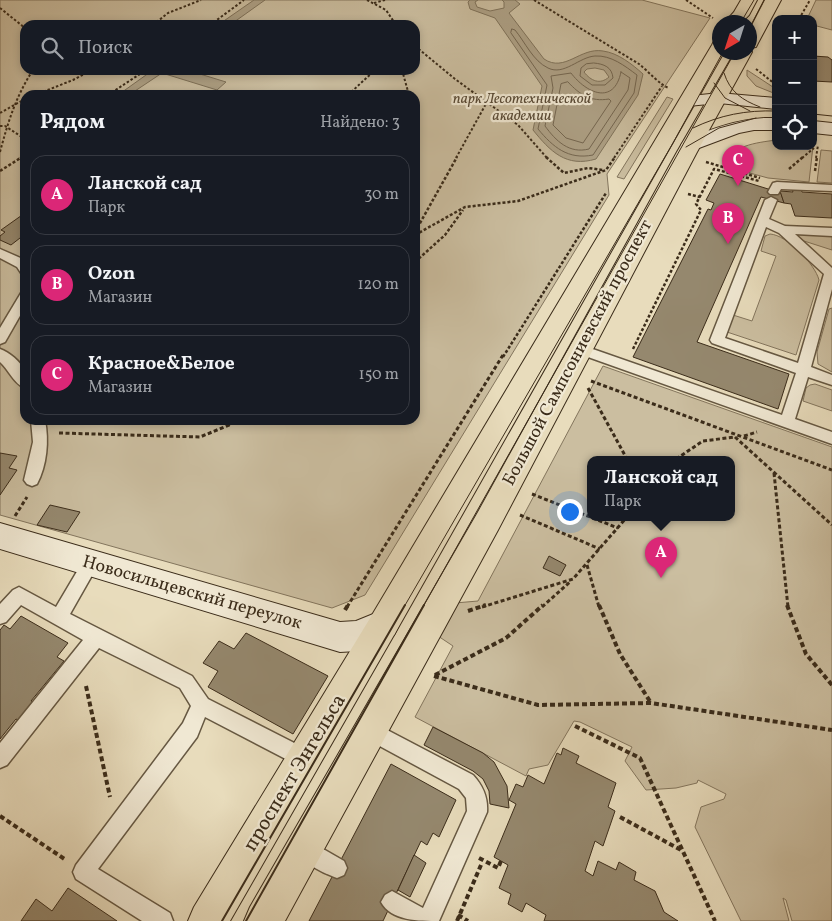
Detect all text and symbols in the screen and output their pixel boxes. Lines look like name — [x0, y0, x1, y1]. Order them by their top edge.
north arrow — [712, 15, 757, 60]
map controls — [772, 15, 817, 150]
button: + — [772, 15, 817, 60]
search box — [20, 20, 420, 75]
icon: search — [38, 34, 66, 62]
text: Поиск — [78, 35, 132, 61]
button: − — [772, 60, 817, 105]
park label: парк Лесотехнической академии — [453, 89, 592, 127]
button: locate — [772, 105, 817, 150]
text: Рядом — [40, 108, 105, 137]
text: Найдено: 3 — [320, 112, 400, 134]
pin: C — [722, 145, 754, 186]
text: Ланской сад — [88, 171, 202, 197]
text: A — [51, 184, 63, 206]
text: 30 m — [364, 184, 399, 206]
text: Парк — [88, 197, 125, 219]
pin: B — [712, 203, 744, 244]
street label: Большой Сампсониевский проспект — [497, 215, 659, 491]
text: Ozon — [88, 261, 135, 287]
text: B — [52, 274, 62, 296]
text: 120 m — [357, 274, 399, 296]
text: Магазин — [88, 287, 152, 309]
text: Красное&Белое — [88, 351, 235, 377]
text: C — [52, 364, 62, 386]
text: 150 m — [358, 364, 399, 386]
text: Магазин — [88, 377, 152, 399]
popup — [587, 456, 735, 521]
text: Ланской сад — [604, 465, 718, 491]
text: Парк — [604, 491, 641, 513]
your location — [557, 499, 583, 525]
pin: A — [645, 537, 677, 578]
street label: Новосильцевский переулок — [79, 550, 305, 636]
street label: проспект Энгельса — [236, 689, 354, 857]

